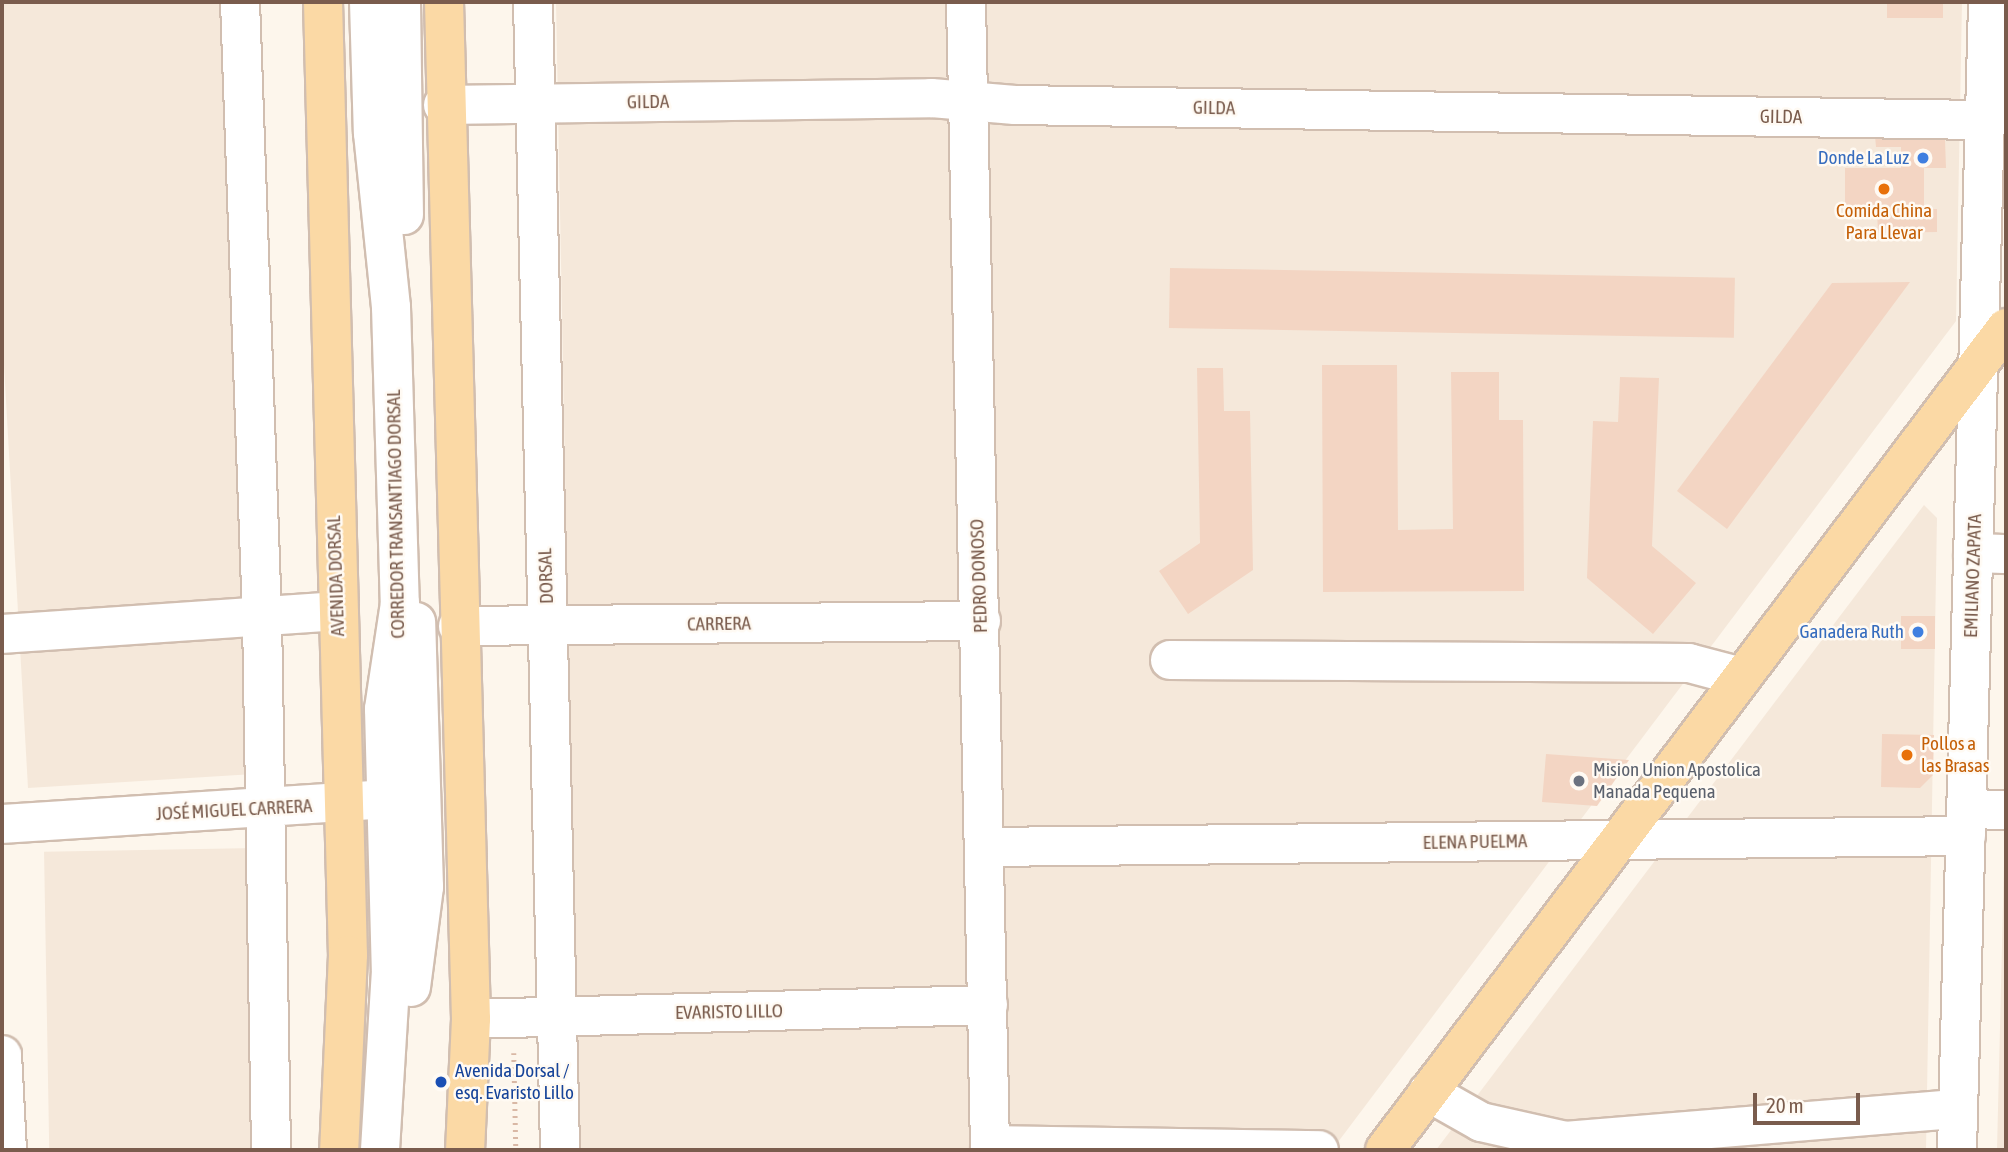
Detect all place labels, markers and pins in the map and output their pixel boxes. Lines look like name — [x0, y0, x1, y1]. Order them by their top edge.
place label: Donde La Luz — [1818, 147, 1909, 169]
marker: Donde La Luz — [1915, 150, 1931, 166]
marker: Comida China Para Llevar — [1876, 181, 1892, 197]
place label: Comida China Para Llevar — [1836, 200, 1932, 244]
place label: Ganadera Ruth — [1799, 621, 1904, 643]
marker: Ganadera Ruth — [1910, 624, 1926, 640]
place label: Pollos a las Brasas — [1921, 733, 1989, 777]
marker: Pollos a las Brasas — [1899, 747, 1915, 763]
place label: Mision Union Apostolica Manada Pequena — [1593, 759, 1761, 803]
marker: Mision Union Apostolica Manada Pequena — [1571, 773, 1587, 789]
place label: Avenida Dorsal / esq. Evaristo Lillo — [455, 1060, 574, 1104]
marker: Avenida Dorsal / esq. Evaristo Lillo — [433, 1074, 449, 1090]

